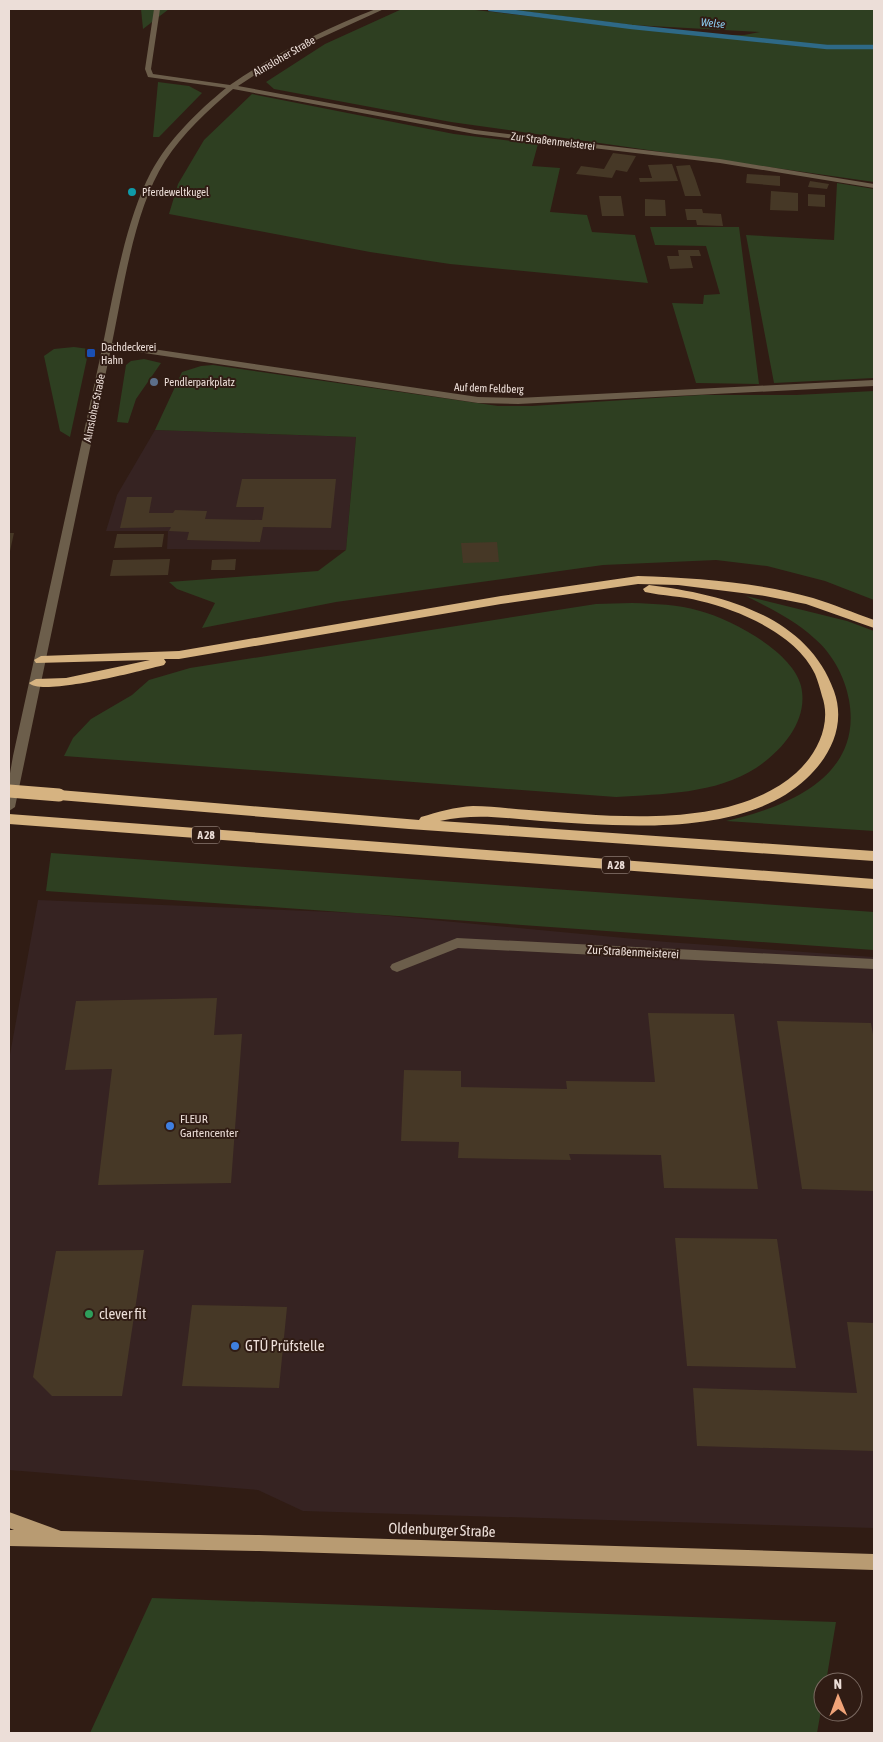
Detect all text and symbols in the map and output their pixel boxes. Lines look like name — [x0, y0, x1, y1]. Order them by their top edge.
water label: Welse — [700, 16, 726, 30]
street label: Almsloher Straße — [251, 33, 317, 79]
street label: Zur Straßenmeisterei — [510, 130, 596, 152]
marker: Pferdeweltkugel — [126, 186, 138, 198]
place label: Pferdeweltkugel — [142, 186, 209, 198]
place label: Dachdeckerei Hahn — [101, 341, 156, 366]
marker: Dachdeckerei Hahn — [85, 347, 97, 359]
street label: Almsloher Straße — [81, 373, 107, 443]
marker: Pendlerparkplatz — [148, 376, 160, 388]
place label: Pendlerparkplatz — [164, 376, 235, 388]
street label: Auf dem Feldberg — [454, 381, 524, 395]
road number: A 28 — [192, 826, 220, 844]
road number: A 28 — [602, 856, 630, 874]
street label: Zur Straßenmeisterei — [587, 943, 679, 961]
place label: FLEUR Gartencenter — [180, 1112, 238, 1140]
marker: FLEUR Gartencenter — [164, 1120, 176, 1132]
place label: clever fit — [99, 1305, 146, 1322]
marker: clever fit — [83, 1308, 95, 1320]
place label: GTÜ Prüfstelle — [245, 1337, 325, 1354]
marker: GTÜ Prüfstelle — [229, 1340, 241, 1352]
street label: Oldenburger Straße — [388, 1519, 496, 1540]
north arrow — [813, 1672, 863, 1722]
text: N — [834, 1676, 842, 1692]

